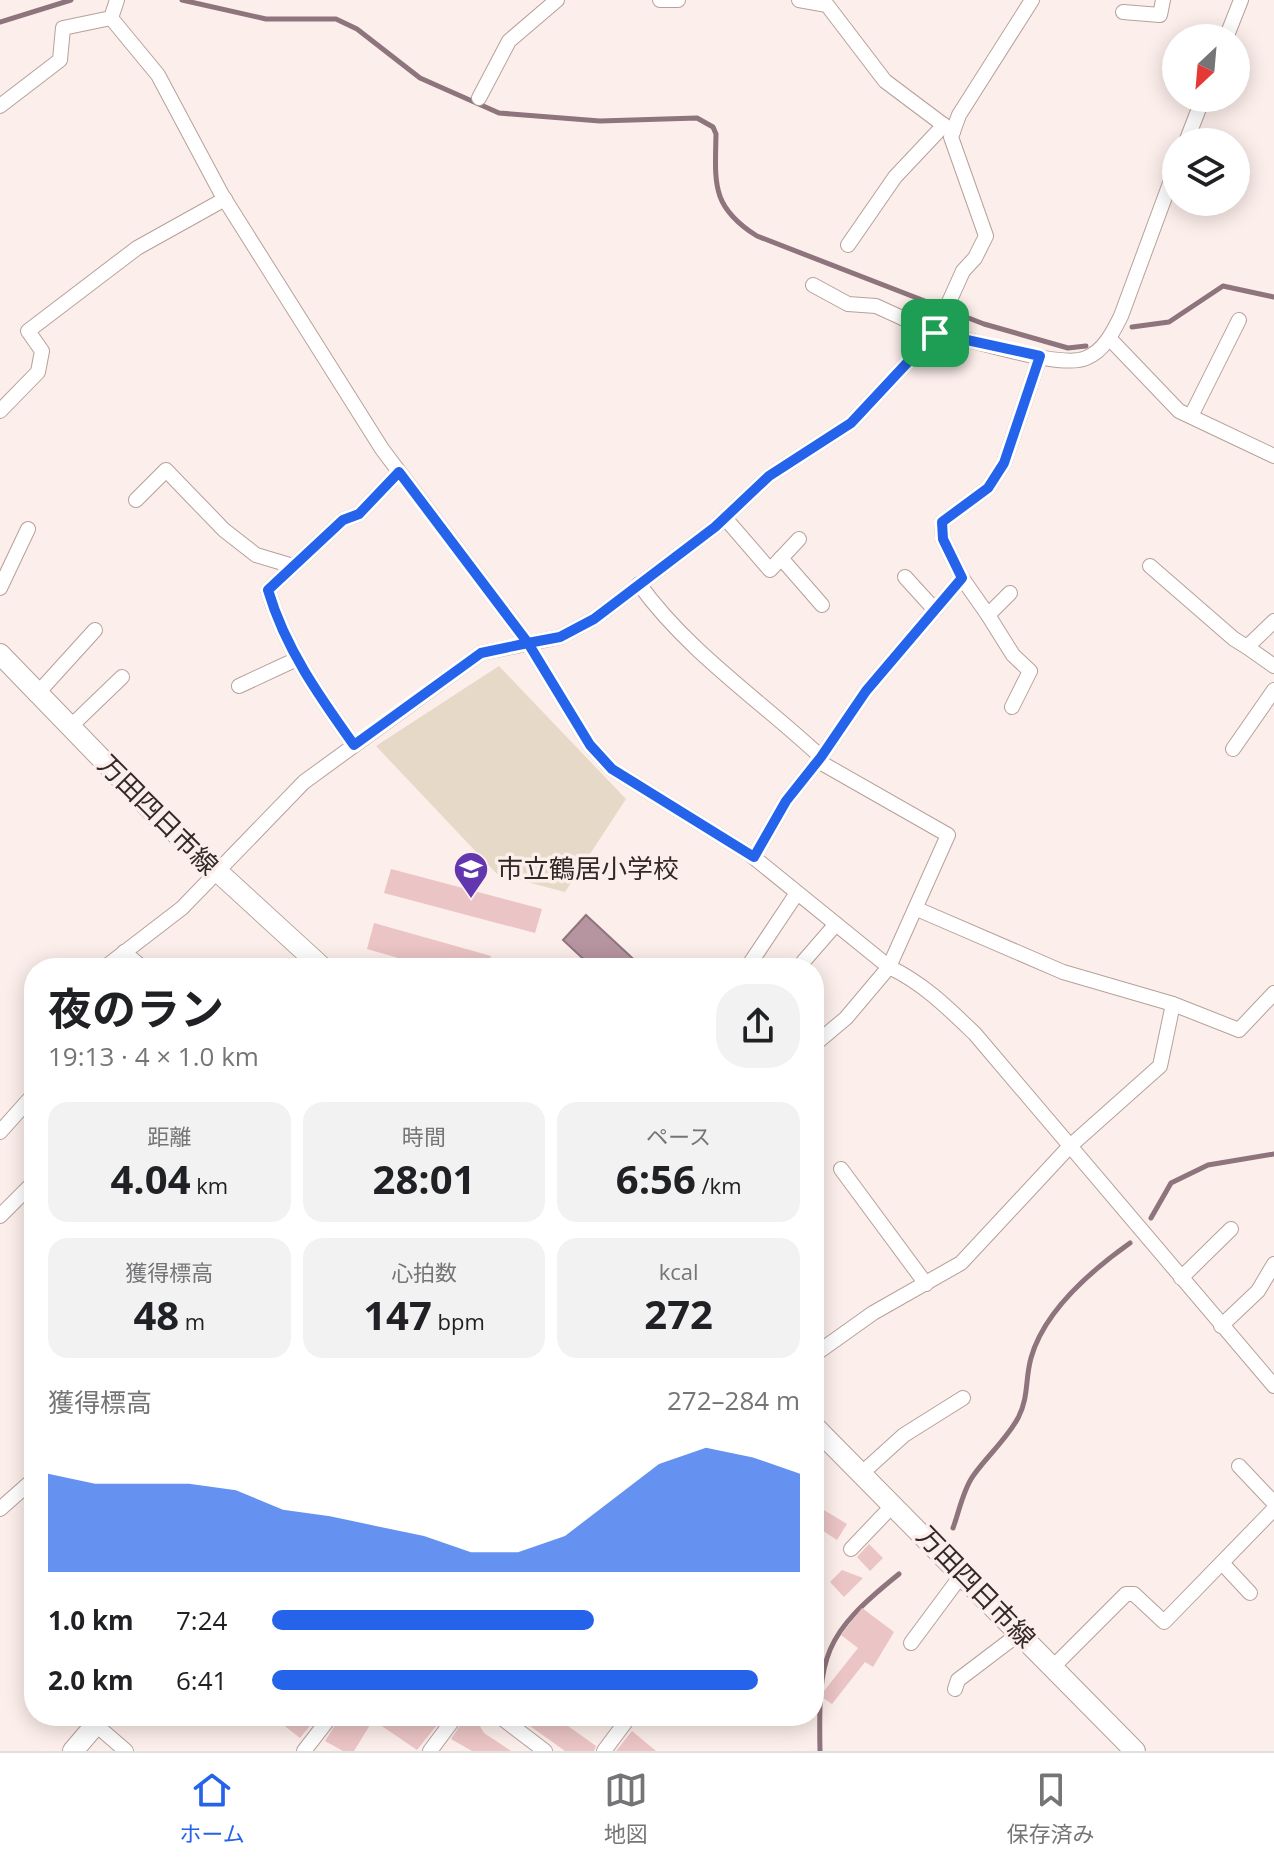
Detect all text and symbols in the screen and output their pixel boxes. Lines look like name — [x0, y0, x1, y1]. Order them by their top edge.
north arrow — [1162, 24, 1250, 112]
map controls — [1162, 24, 1250, 216]
button: layers — [1162, 128, 1250, 216]
pin — [901, 299, 969, 367]
icon: arrive — [913, 311, 957, 355]
street label: 万田四日市線 — [91, 746, 227, 882]
school or university icon: 市立鶴居小学校 — [452, 850, 490, 900]
place label: 市立鶴居小学校 — [497, 850, 679, 886]
text: 夜のラン — [48, 978, 224, 1038]
button: share — [716, 984, 800, 1068]
text: 19:13 · 4 × 1.0 km — [48, 1038, 259, 1074]
text: 距離 — [147, 1121, 191, 1151]
text: 時間 — [402, 1121, 446, 1151]
text: ペース — [646, 1121, 711, 1151]
text: 4.04 — [110, 1151, 191, 1206]
text: 28:01 — [373, 1151, 475, 1206]
text: 6:56 — [616, 1151, 696, 1206]
text: km — [191, 1170, 228, 1200]
text: /km — [696, 1170, 742, 1200]
text: kcal — [659, 1256, 699, 1286]
text: 獲得標高 — [125, 1257, 213, 1287]
text: 心拍数 — [391, 1257, 457, 1287]
text: 272 — [644, 1286, 713, 1341]
text: 48 — [133, 1287, 179, 1342]
text: 147 — [363, 1287, 432, 1342]
text: m — [179, 1306, 205, 1336]
text: bpm — [432, 1306, 485, 1336]
text: 272–284 m — [667, 1382, 800, 1418]
text: 獲得標高 — [48, 1384, 152, 1420]
street label: 万田四日市線 — [910, 1518, 1044, 1655]
text: 1.0 km — [48, 1602, 134, 1638]
text: 7:24 — [176, 1602, 227, 1638]
text: 2.0 km — [48, 1662, 134, 1698]
text: 6:41 — [176, 1662, 227, 1698]
tab: ホーム — [179, 1768, 245, 1848]
tab: 地図 — [604, 1768, 648, 1848]
tab: 保存済み — [1007, 1768, 1095, 1848]

